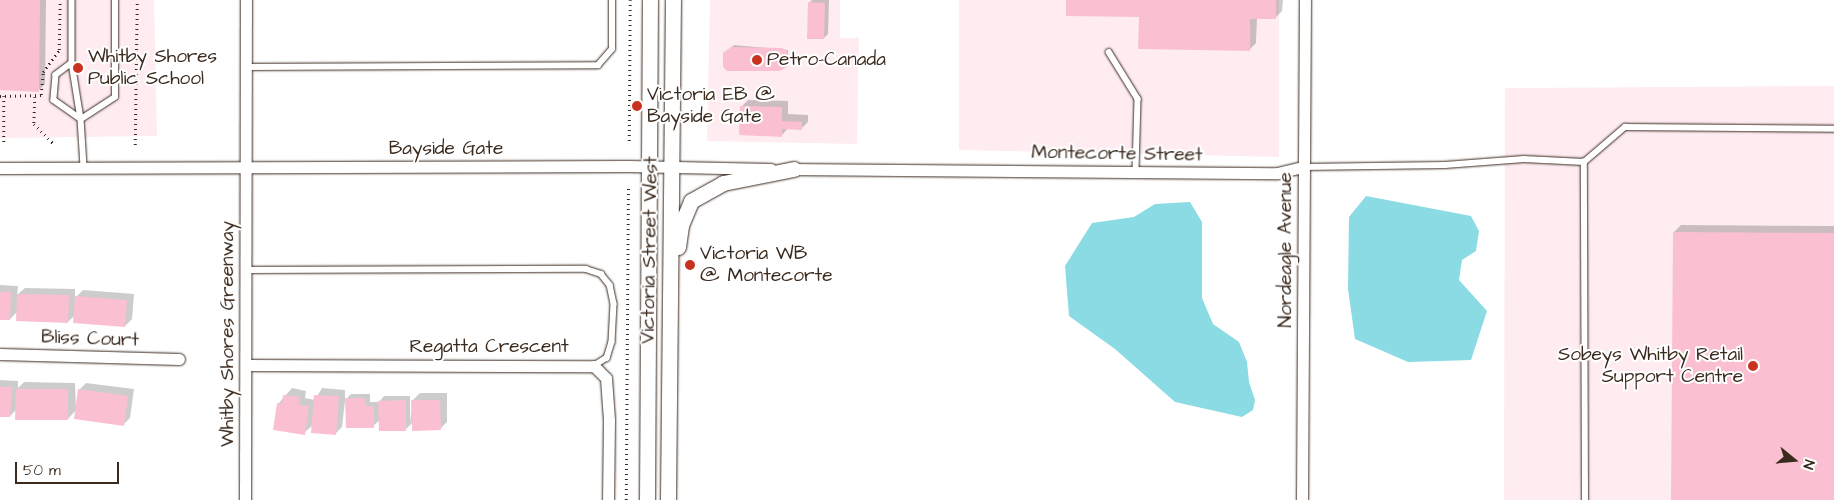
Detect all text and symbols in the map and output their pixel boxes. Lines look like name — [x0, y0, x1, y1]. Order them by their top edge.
place label: Whitby Shores Public School — [88, 46, 217, 90]
place label: Petro-Canada — [767, 49, 886, 71]
marker: Petro-Canada — [751, 54, 763, 66]
marker: Whitby Shores Public School — [72, 62, 84, 74]
place label: Victoria EB @ Bayside Gate — [647, 84, 775, 128]
marker: Victoria EB @ Bayside Gate — [631, 100, 643, 112]
street label: Bayside Gate — [389, 138, 503, 160]
street label: Montecorte Street — [1031, 141, 1203, 167]
street label: Victoria Street West — [637, 156, 663, 344]
street label: Nordeagle Avenue — [1275, 172, 1297, 328]
street label: Whitby Shores Greenway — [217, 221, 239, 447]
place label: Victoria WB @ Montecorte — [700, 243, 832, 287]
marker: Victoria WB @ Montecorte — [684, 259, 696, 271]
street label: Bliss Court — [41, 326, 139, 352]
street label: Regatta Crescent — [409, 336, 569, 358]
place label: Sobeys Whitby Retail Support Centre — [1558, 344, 1743, 388]
marker: Sobeys Whitby Retail Support Centre — [1747, 360, 1759, 372]
north arrow — [1769, 435, 1819, 485]
scale bar — [18, 452, 121, 484]
text: N — [1797, 457, 1819, 472]
text: 50 m — [23, 460, 61, 481]

